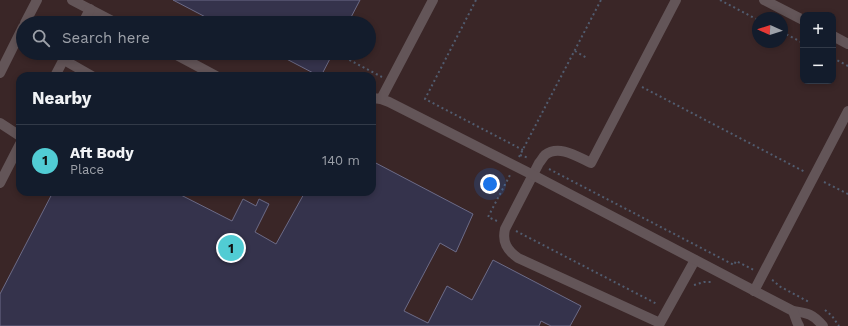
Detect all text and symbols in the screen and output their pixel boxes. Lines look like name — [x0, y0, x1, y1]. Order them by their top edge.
north arrow — [752, 12, 788, 48]
map controls — [800, 12, 836, 84]
button: + — [800, 12, 836, 48]
search box — [16, 16, 376, 60]
icon: search — [30, 27, 52, 49]
text: Search here — [62, 29, 150, 47]
button: − — [800, 48, 836, 84]
text: Nearby — [32, 88, 91, 108]
text: Aft Body — [70, 144, 134, 162]
text: 1 — [42, 153, 48, 168]
text: 140 m — [322, 153, 360, 168]
text: Place — [70, 162, 104, 177]
your location — [480, 174, 500, 194]
pin: 1 — [218, 233, 244, 263]

